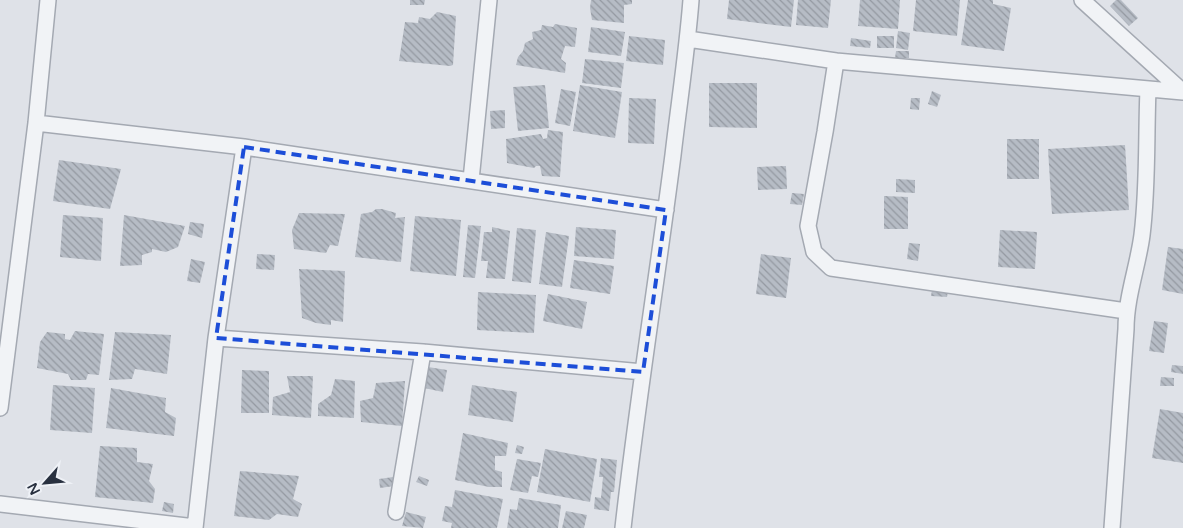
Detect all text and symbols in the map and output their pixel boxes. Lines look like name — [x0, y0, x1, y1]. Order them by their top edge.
north arrow — [20, 458, 70, 508]
text: N — [24, 480, 44, 498]

